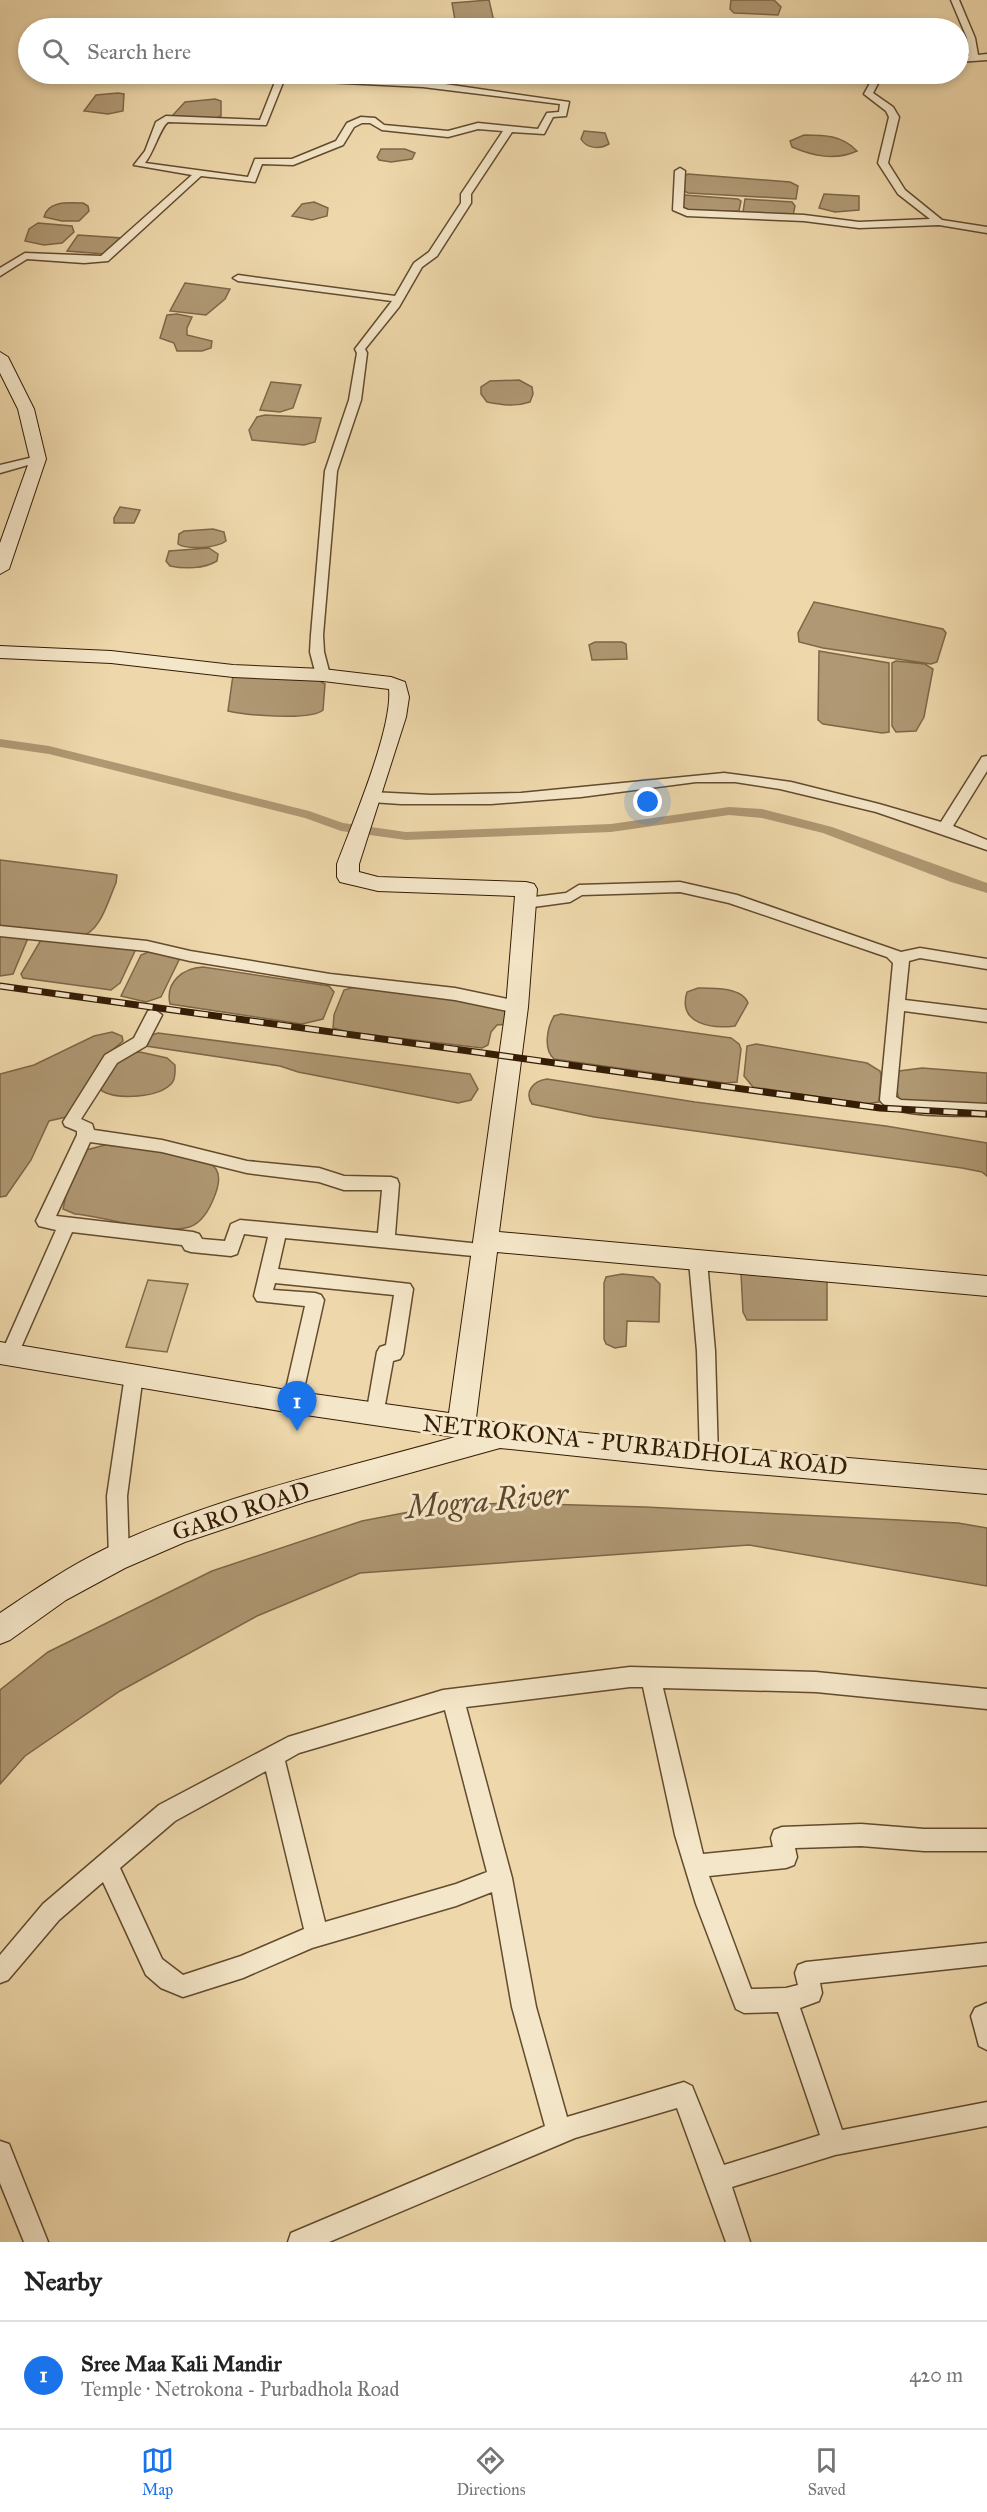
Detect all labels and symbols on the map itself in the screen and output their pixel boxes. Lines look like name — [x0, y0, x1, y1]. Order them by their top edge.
your location — [633, 787, 662, 816]
pin: 1 — [278, 1382, 316, 1431]
street label: NETROKONA - PURBADHOLA ROAD — [421, 1408, 849, 1482]
water label: Mogra River — [401, 1474, 571, 1527]
street label: GARO ROAD — [168, 1475, 314, 1547]

